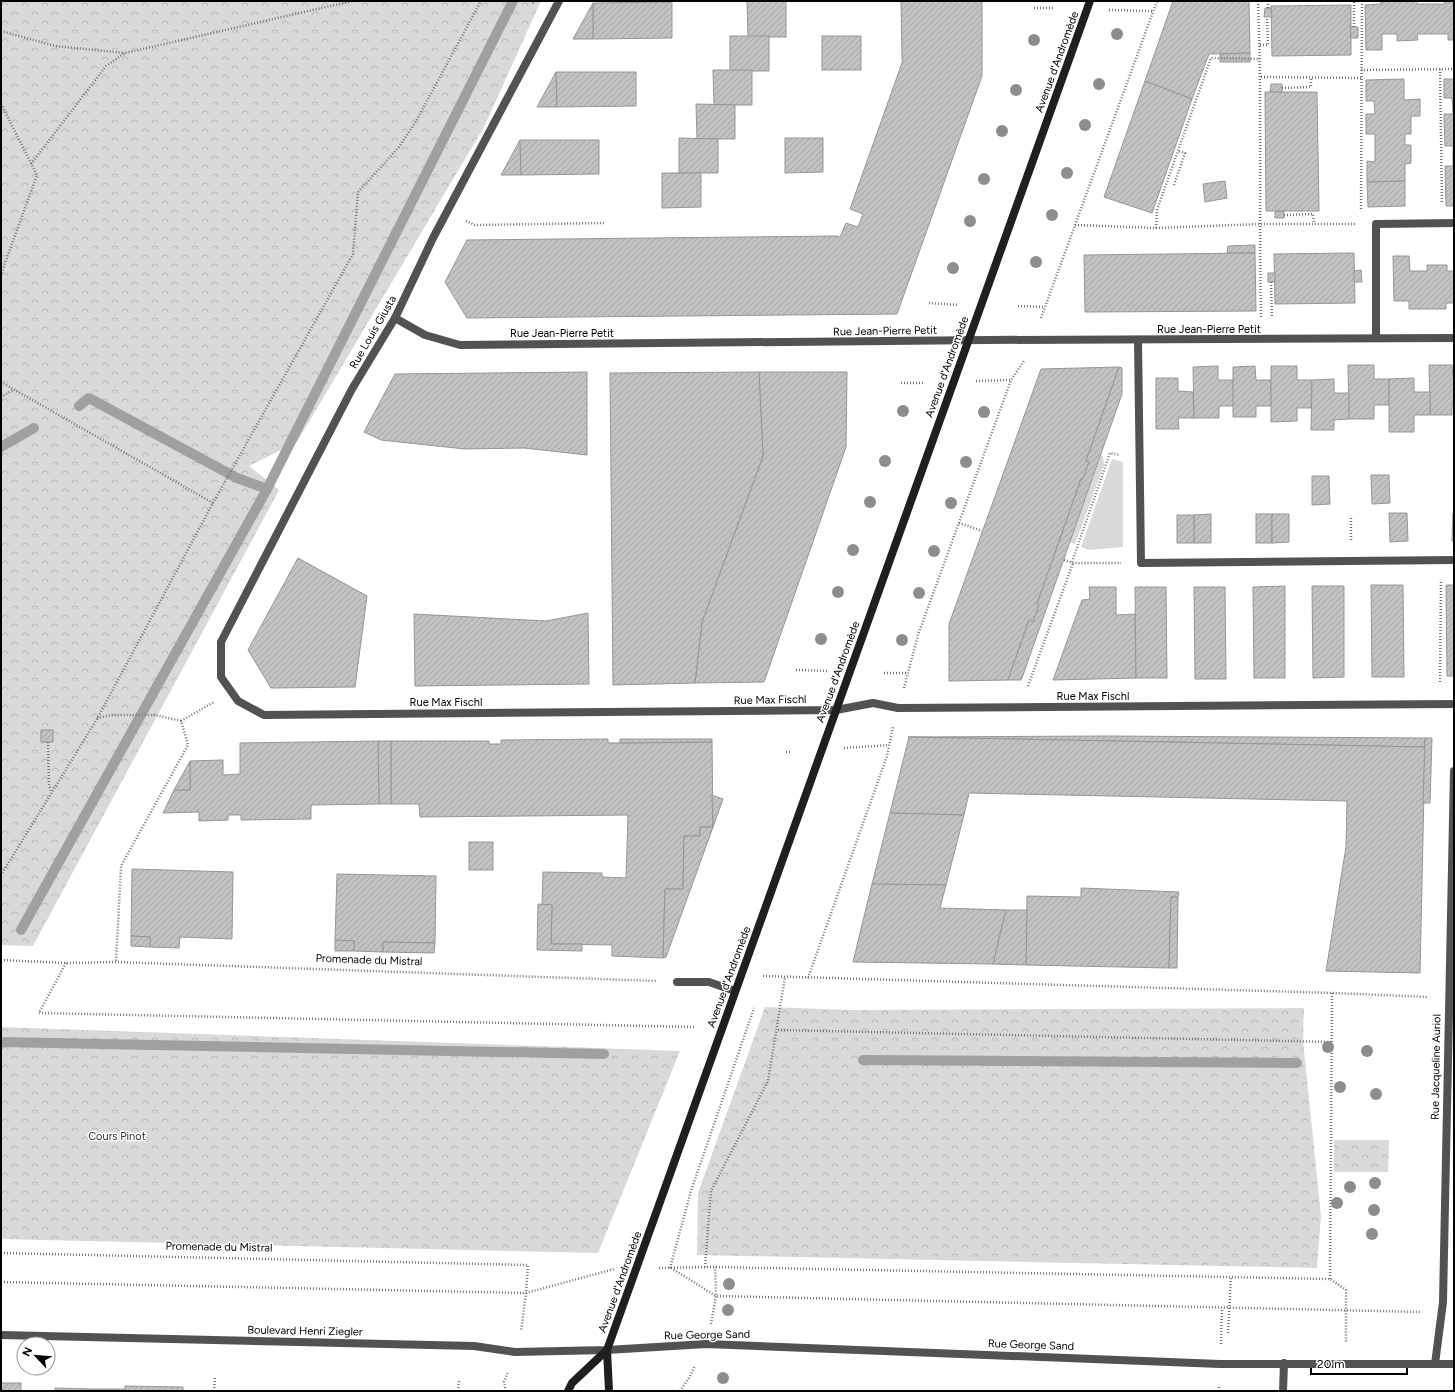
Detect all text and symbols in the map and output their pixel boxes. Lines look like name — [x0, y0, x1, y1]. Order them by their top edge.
street label: Avenue d'Andromède — [1033, 10, 1081, 114]
street label: Rue Louis Giusta — [347, 293, 399, 371]
street label: Avenue d'Andromède — [923, 315, 971, 419]
street label: Rue Jean-Pierre Petit — [1157, 323, 1261, 336]
street label: Rue Jean-Pierre Petit — [833, 324, 937, 338]
street label: Rue Jean-Pierre Petit — [510, 327, 614, 340]
street label: Avenue d'Andromède — [814, 620, 862, 724]
street label: Rue Max Fischl — [1057, 690, 1129, 703]
street label: Rue Max Fischl — [734, 693, 806, 707]
street label: Rue Max Fischl — [410, 696, 482, 709]
street label: Avenue d'Andromède — [705, 925, 753, 1029]
street label: Promenade du Mistral — [315, 952, 423, 968]
street label: Rue Jacqueline Auriol — [1429, 1014, 1443, 1120]
park label: Cours Pinot — [88, 1130, 146, 1143]
street label: Avenue d'Andromède — [596, 1230, 644, 1334]
street label: Promenade du Mistral — [165, 1240, 273, 1254]
street label: Boulevard Henri Ziegler — [247, 1323, 363, 1339]
street label: Rue George Sand — [664, 1328, 750, 1342]
north arrow — [16, 1336, 56, 1376]
street label: Rue George Sand — [988, 1337, 1074, 1353]
text: N — [20, 1345, 35, 1359]
scale bar — [1311, 1350, 1407, 1376]
text: 20 m — [1317, 1357, 1345, 1371]

